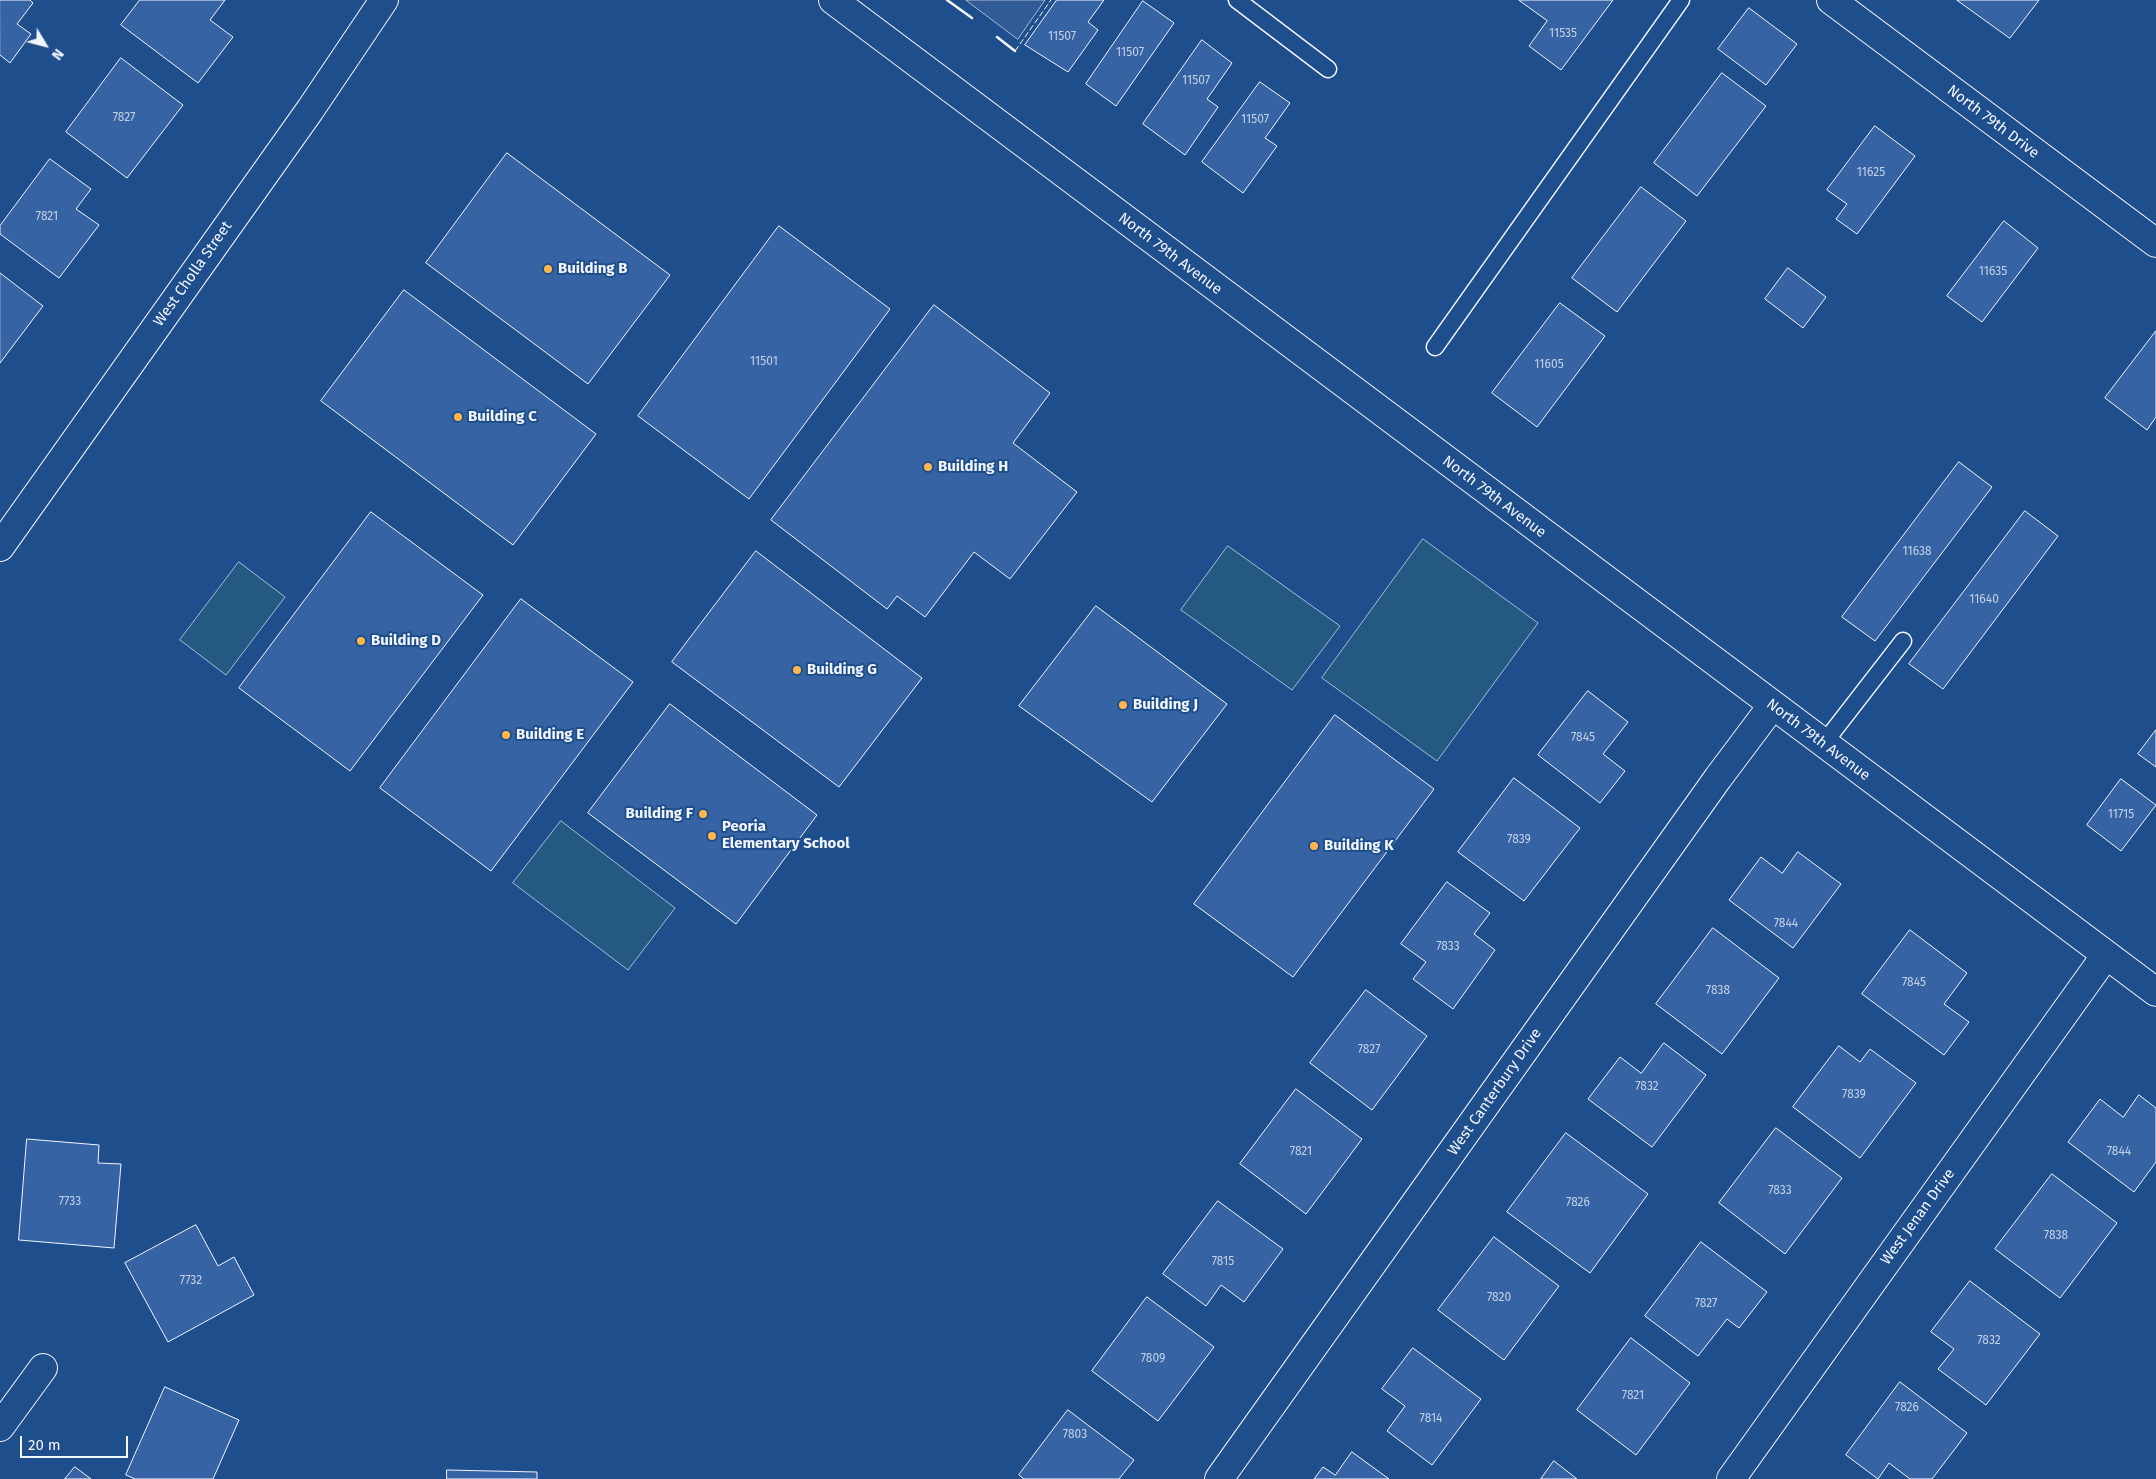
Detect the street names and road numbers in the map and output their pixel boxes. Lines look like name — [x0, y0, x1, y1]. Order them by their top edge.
street label: North 79th Drive — [1943, 82, 2043, 162]
street label: North 79th Avenue — [1115, 209, 1225, 299]
street label: West Cholla Street — [150, 218, 236, 330]
street label: North 79th Avenue — [1439, 452, 1549, 542]
street label: North 79th Avenue — [1763, 695, 1873, 785]
street label: West Canterbury Drive — [1444, 1025, 1546, 1159]
street label: West Jenan Drive — [1877, 1165, 1959, 1269]

